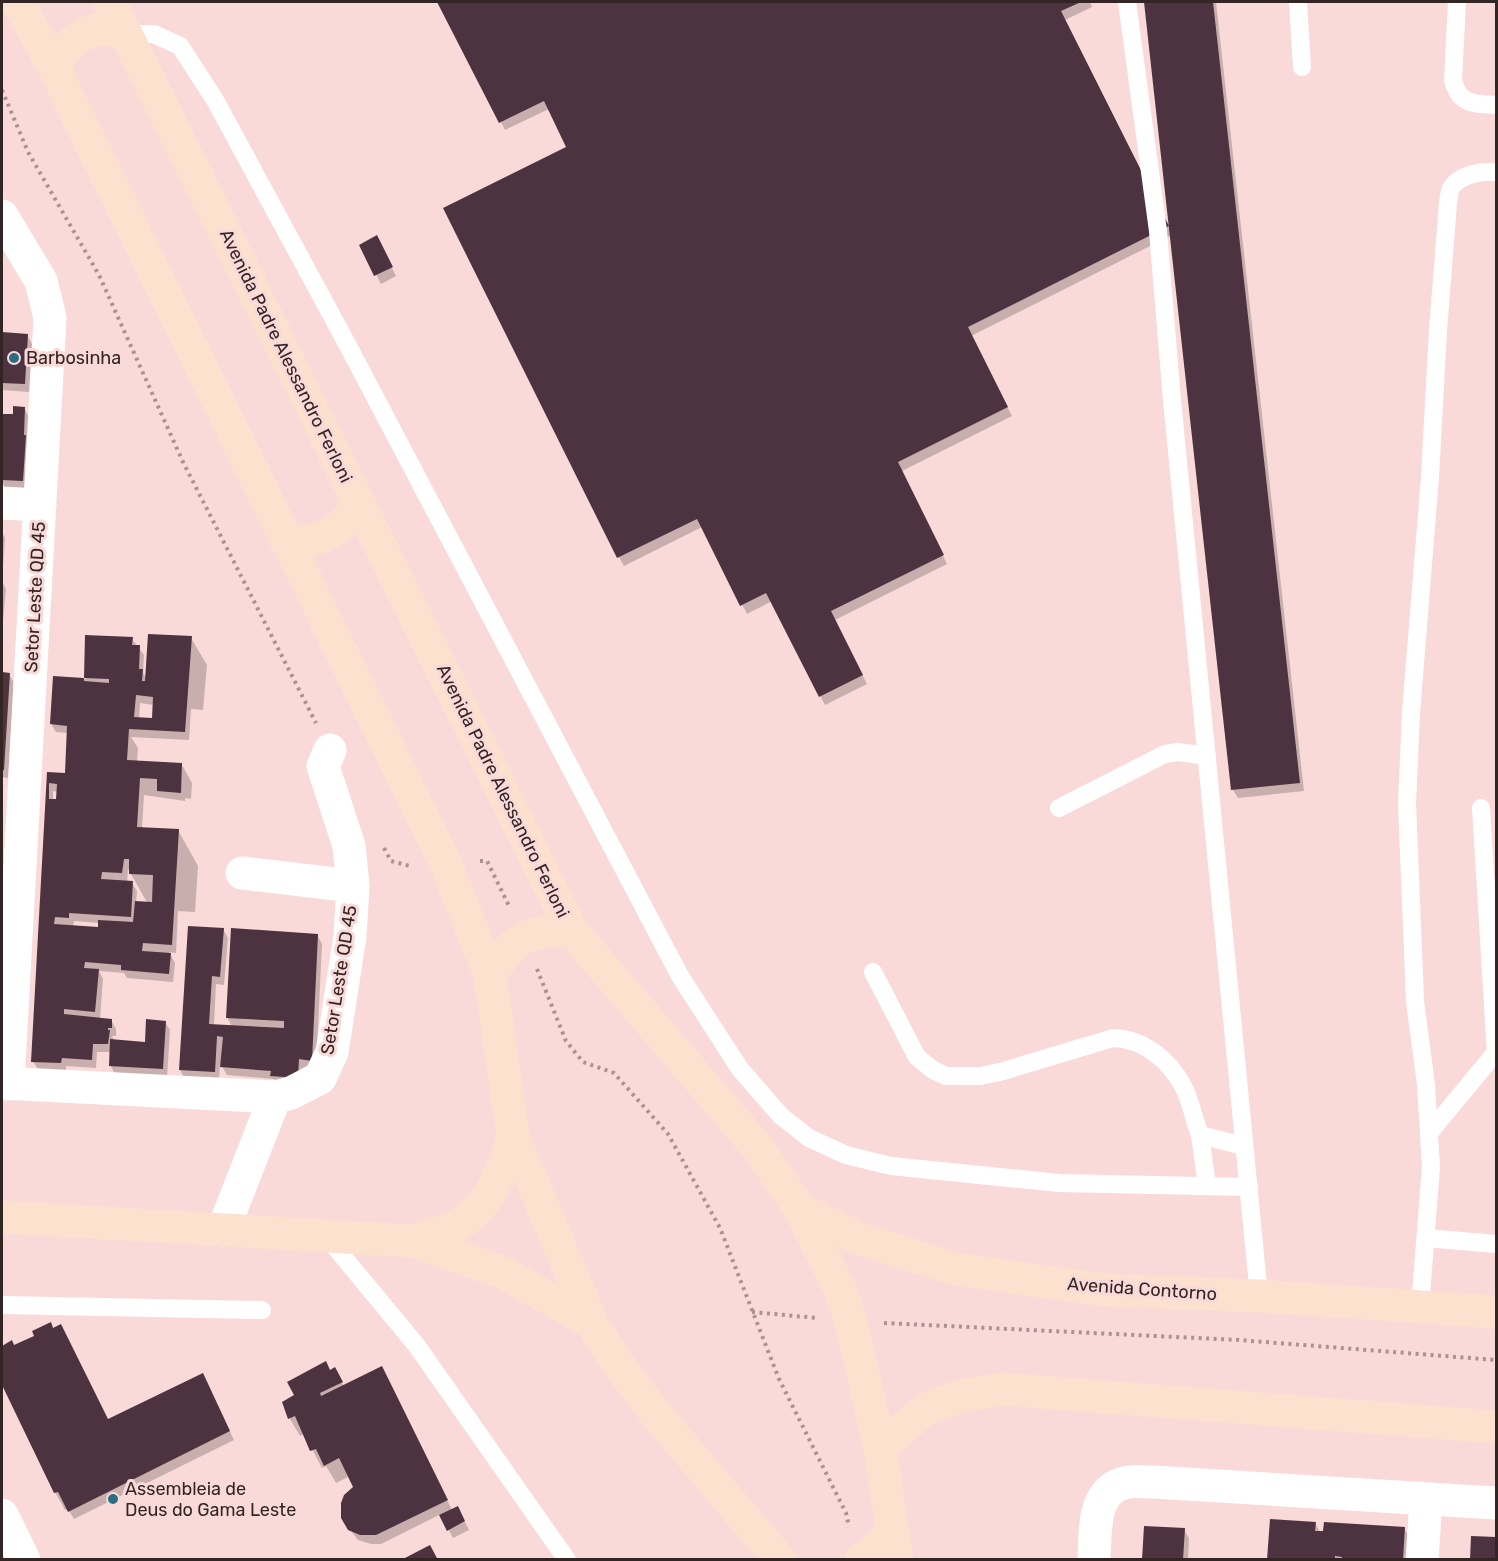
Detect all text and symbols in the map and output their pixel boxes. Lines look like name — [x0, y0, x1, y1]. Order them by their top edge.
street label: Avenida Padre Alessandro Ferloni — [215, 226, 357, 486]
place label: Barbosinha — [26, 347, 121, 369]
marker: Barbosinha — [7, 351, 21, 365]
street label: Setor Leste QD 45 — [20, 521, 50, 673]
street label: Avenida Padre Alessandro Ferloni — [432, 661, 574, 921]
street label: Setor Leste QD 45 — [316, 904, 362, 1056]
street label: Avenida Contorno — [1066, 1273, 1218, 1305]
place label: Assembleia de Deus do Gama Leste — [125, 1478, 296, 1521]
marker: Assembleia de Deus do Gama Leste — [106, 1492, 120, 1506]

